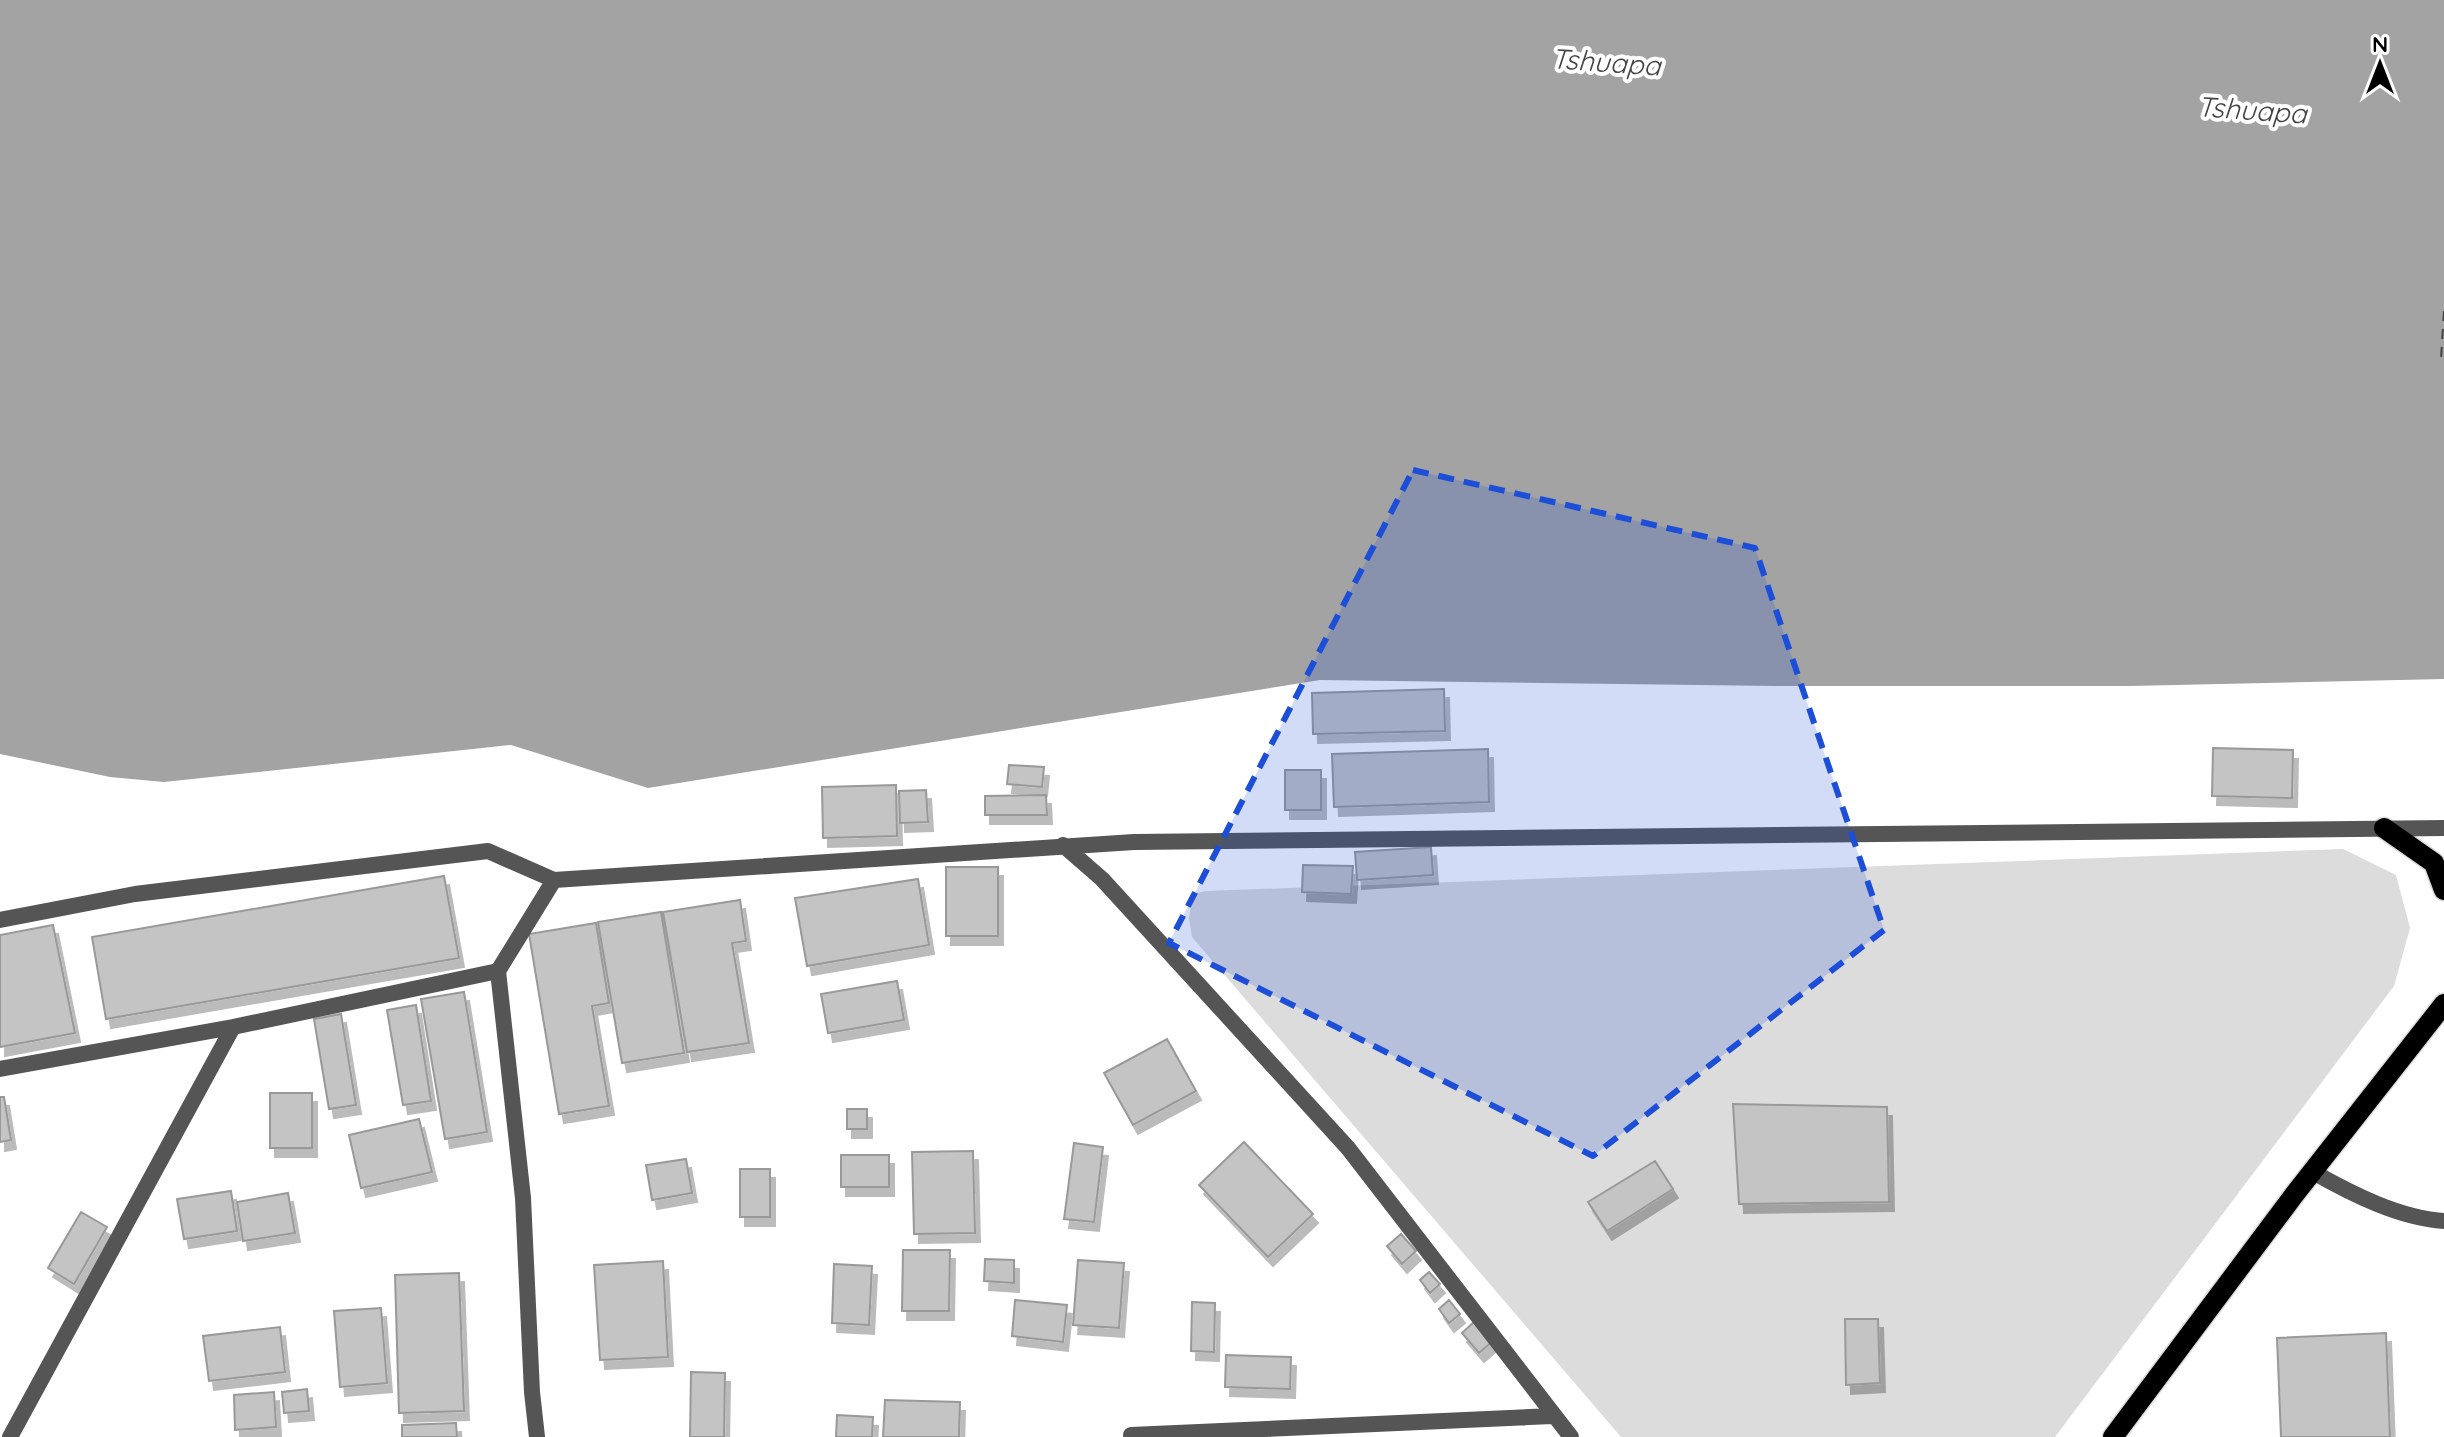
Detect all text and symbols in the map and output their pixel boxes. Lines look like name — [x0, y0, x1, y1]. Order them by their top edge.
north arrow — [2340, 24, 2420, 104]
text: N — [2372, 30, 2388, 58]
water label: Tshuapa — [1550, 40, 1664, 83]
water label: Tshuapa — [2196, 88, 2310, 131]

